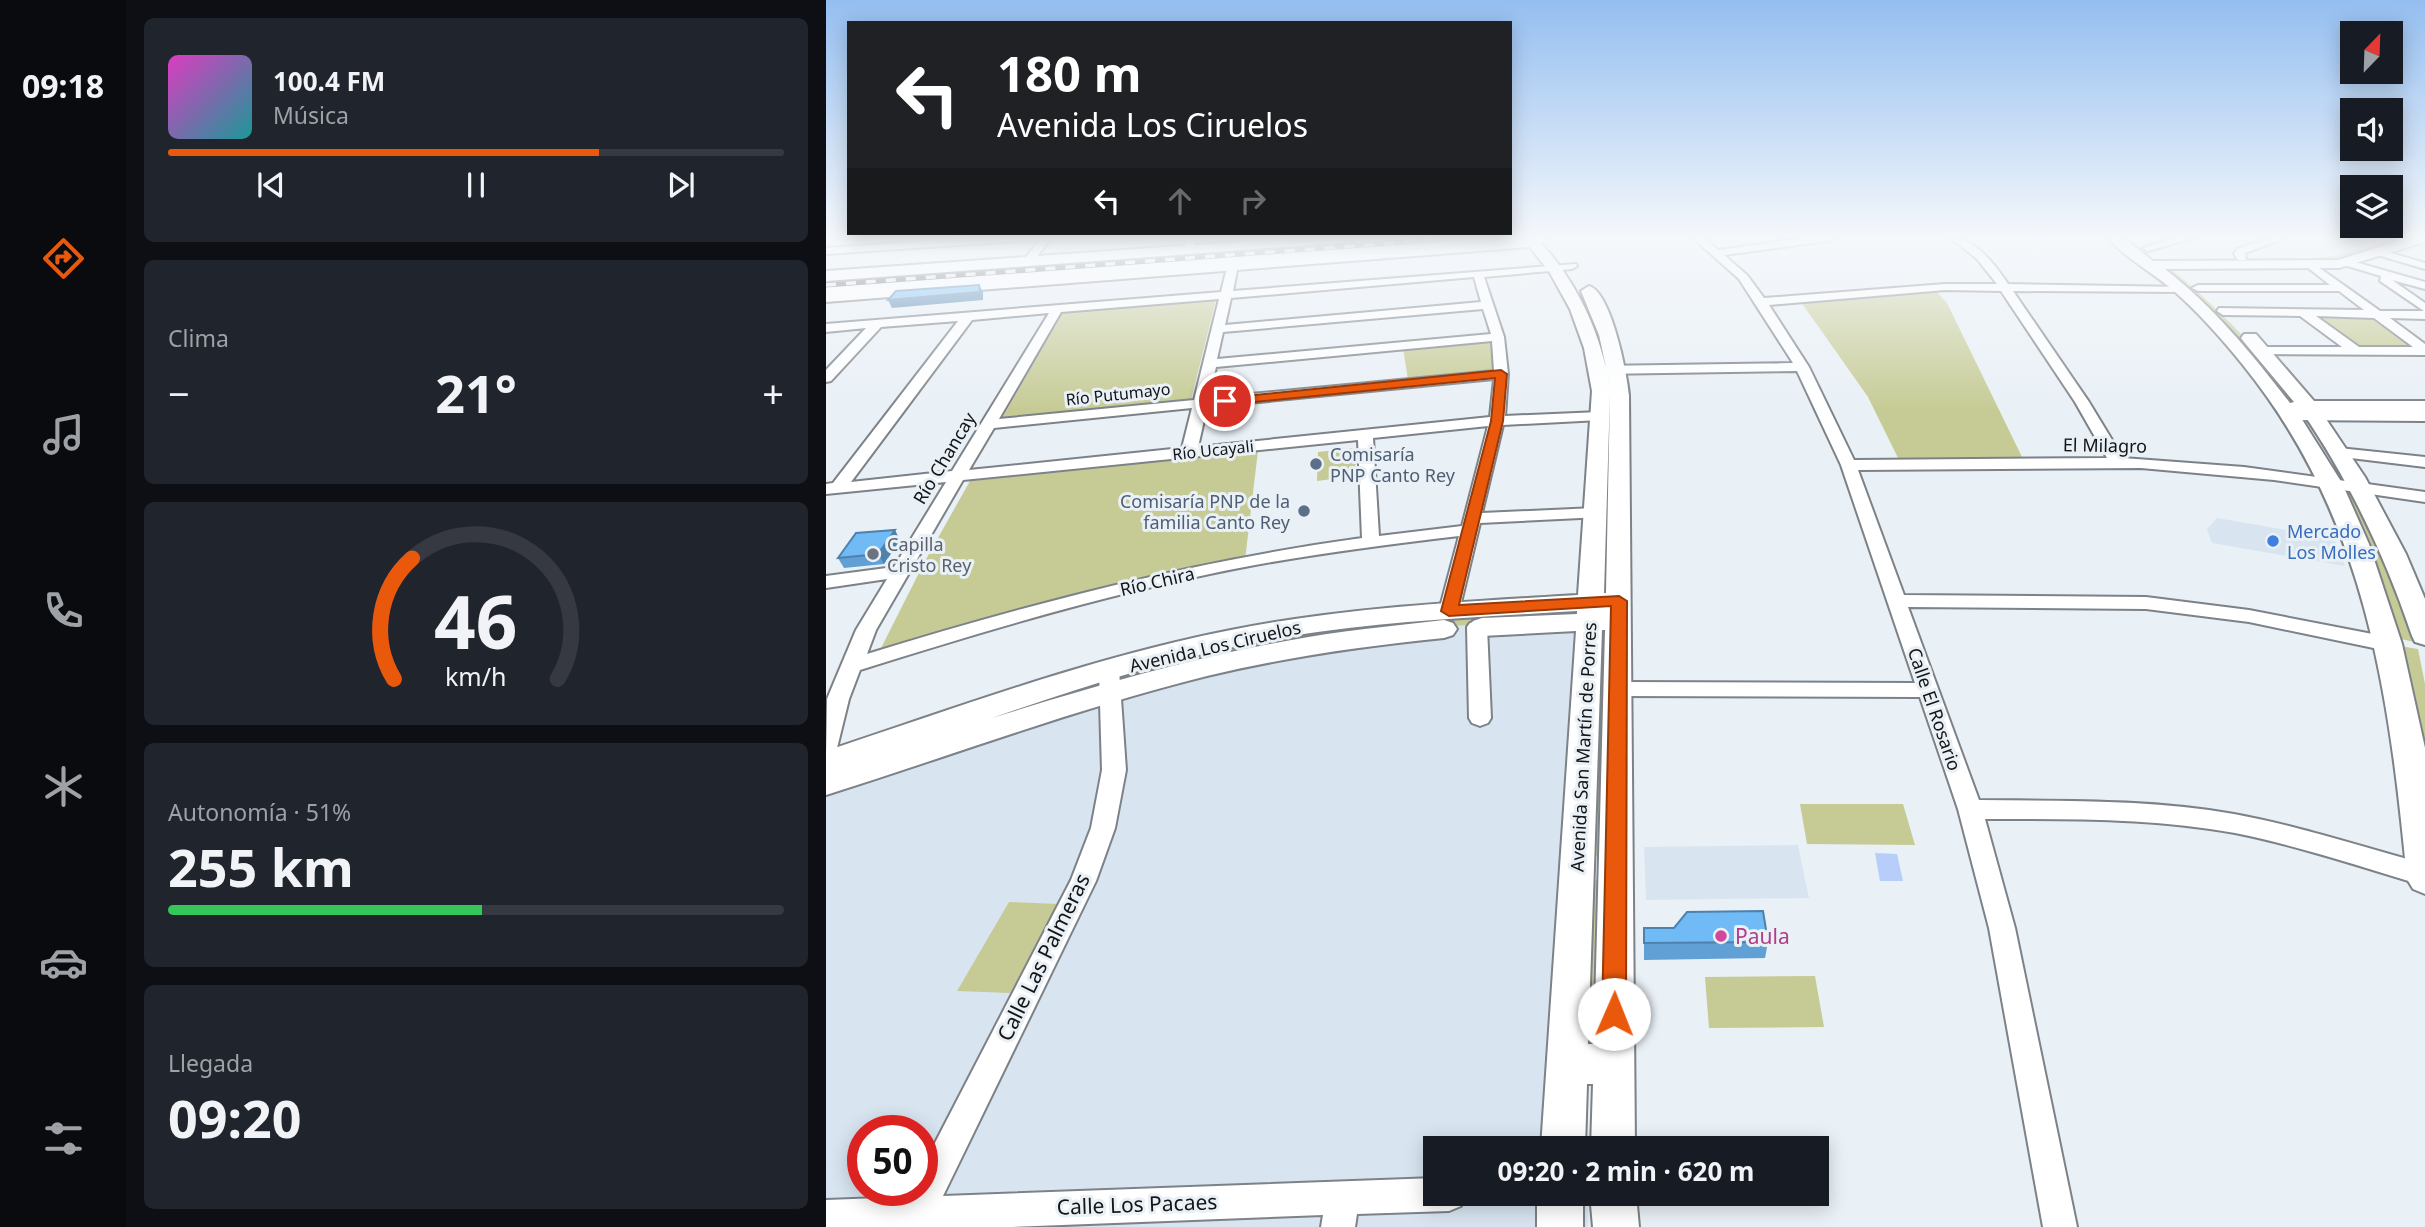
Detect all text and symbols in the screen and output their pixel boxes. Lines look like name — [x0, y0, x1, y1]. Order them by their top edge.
north arrow — [2340, 21, 2403, 84]
map controls — [2340, 21, 2403, 238]
text: 180 m — [997, 40, 1142, 106]
icon: left — [882, 49, 973, 140]
text: 100.4 FM — [273, 63, 385, 99]
text: 09:18 — [22, 64, 104, 107]
button: sound — [2340, 98, 2403, 161]
text: Música — [273, 99, 349, 131]
text: Avenida Los Ciruelos — [997, 103, 1308, 146]
icon: previous — [252, 166, 290, 204]
icon: pause — [457, 166, 495, 204]
icon: next — [662, 166, 700, 204]
button: layers — [2340, 175, 2403, 238]
icon: left — [1088, 182, 1126, 220]
icon: ahead — [1161, 182, 1199, 220]
icon: right — [1234, 182, 1272, 220]
icon: directions — [39, 234, 88, 283]
text: Clima — [168, 322, 229, 354]
text: 21° — [435, 357, 517, 428]
text: − — [168, 367, 190, 419]
text: + — [762, 367, 784, 419]
pin — [1195, 371, 1255, 431]
street label: Río Putumayo — [1065, 378, 1171, 410]
icon: arrive — [1206, 382, 1244, 420]
street label: Río Chancay — [907, 407, 981, 508]
icon: music — [39, 410, 88, 459]
street label: El Milagro — [2063, 432, 2147, 458]
street label: Río Ucayali — [1171, 435, 1255, 465]
place label: Comisaría PNP Canto Rey — [1330, 442, 1456, 487]
marker: Comisaría PNP Canto Rey — [1308, 456, 1324, 472]
place label: Comisaría PNP de la familia Canto Rey — [1120, 489, 1291, 534]
marker: Comisaría PNP de la familia Canto Rey — [1296, 503, 1312, 519]
place label: Mercado Los Molles — [2287, 519, 2376, 564]
place label: Capilla Cristo Rey — [887, 532, 972, 577]
marker: Mercado Los Molles — [2265, 533, 2281, 549]
marker: Capilla Cristo Rey — [865, 546, 881, 562]
street label: Río Chira — [1117, 561, 1197, 601]
text: 46 — [434, 572, 518, 671]
icon: phone — [39, 586, 88, 635]
street label: Avenida Los Ciruelos — [1127, 615, 1303, 677]
street label: Avenida San Martín de Porres — [1564, 622, 1602, 872]
street label: Calle El Rosario — [1903, 644, 1967, 774]
text: km/h — [445, 659, 507, 693]
icon: climate — [39, 762, 88, 811]
text: Autonomía · 51% — [168, 796, 351, 828]
text: 255 km — [168, 831, 354, 902]
street label: Calle Las Palmeras — [990, 869, 1096, 1045]
place label: Paula — [1735, 922, 1790, 950]
marker: Paula — [1713, 928, 1729, 944]
icon: car — [39, 938, 88, 987]
position arrow — [1577, 977, 1651, 1051]
text: Llegada — [168, 1047, 253, 1079]
text: 09:20 — [168, 1082, 302, 1153]
icon: filters — [39, 1114, 88, 1163]
speed limit sign: 50 — [847, 1115, 938, 1206]
text: 09:20 · 2 min · 620 m — [1498, 1153, 1754, 1189]
street label: Calle Los Pacaes — [1056, 1187, 1218, 1221]

